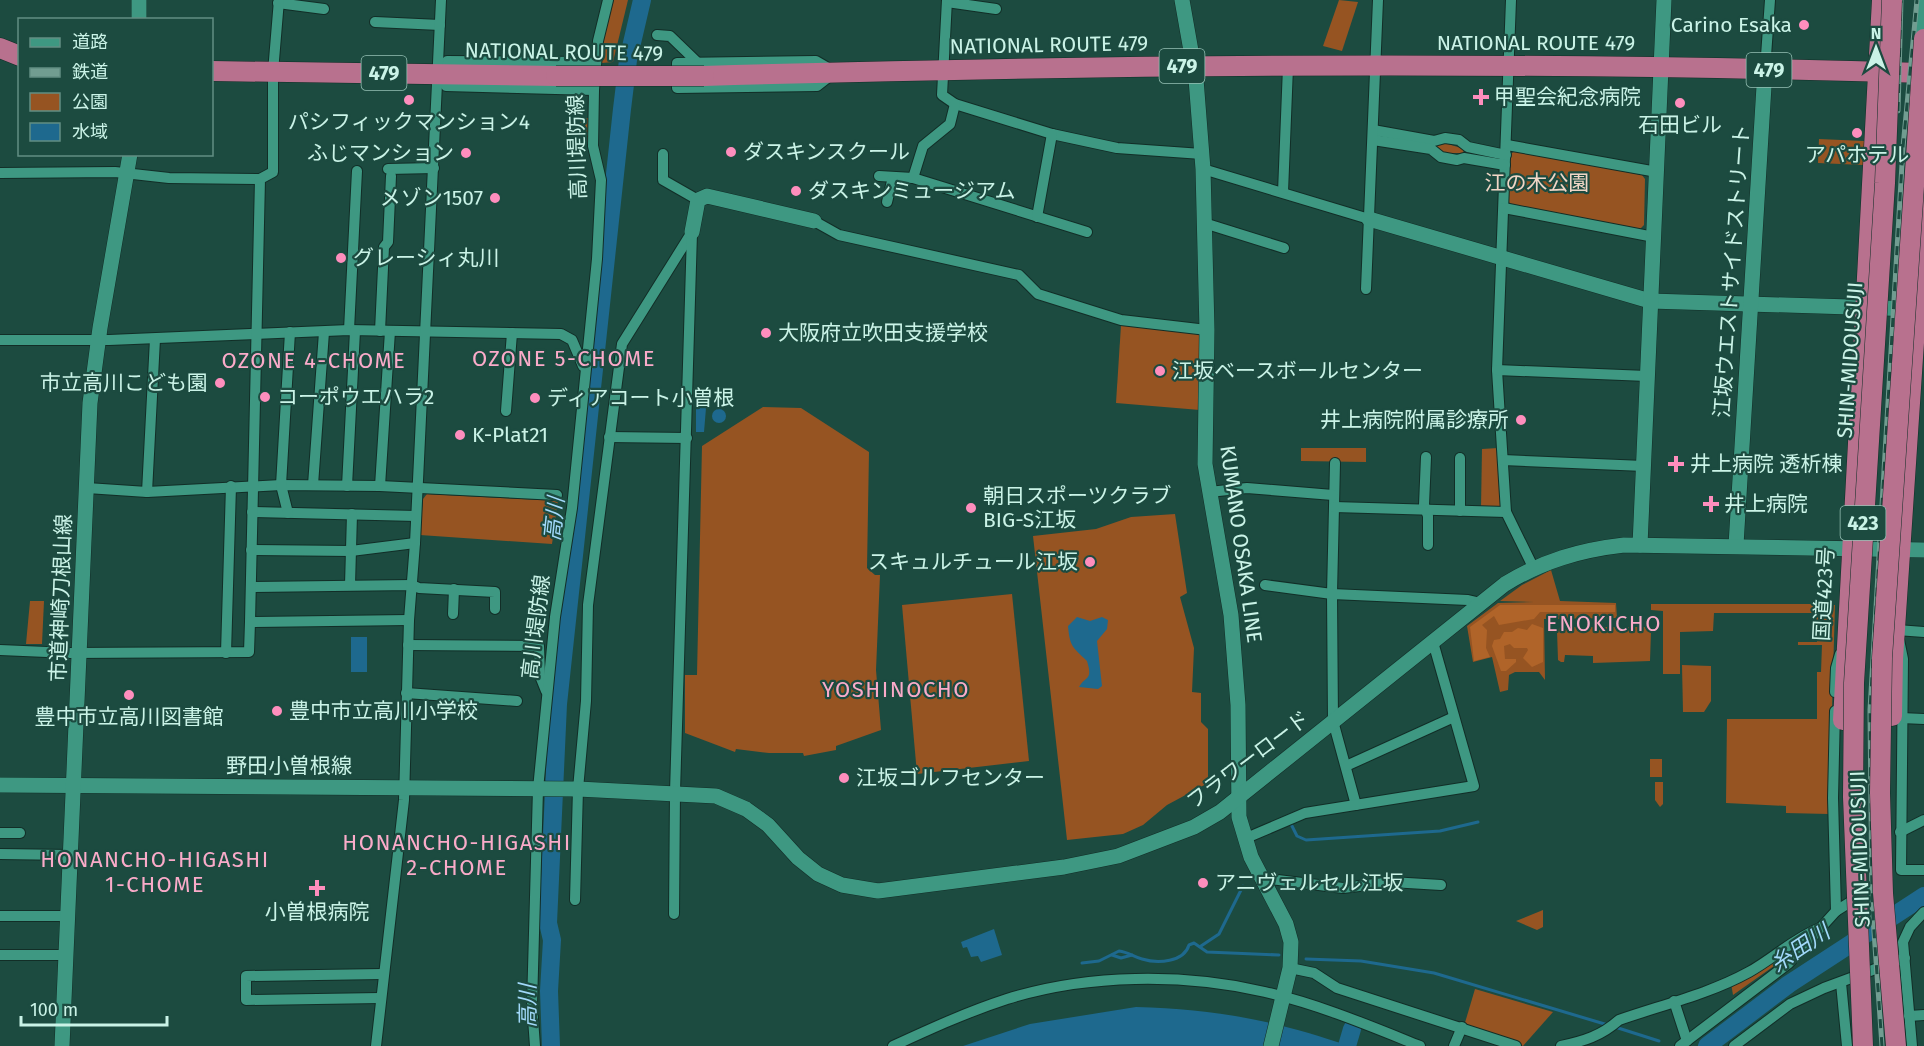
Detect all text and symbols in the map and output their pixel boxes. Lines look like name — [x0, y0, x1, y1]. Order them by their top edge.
place label: Carino Esaka — [1671, 12, 1792, 38]
legend — [18, 18, 213, 156]
marker: Carino Esaka — [1797, 18, 1811, 32]
north arrow — [1846, 18, 1906, 78]
text: N — [1871, 24, 1881, 43]
street label: NATIONAL ROUTE 479 — [950, 30, 1148, 60]
street label: NATIONAL ROUTE 479 — [1437, 30, 1635, 56]
text: 道路 — [72, 31, 108, 53]
street label: NATIONAL ROUTE 479 — [465, 37, 663, 67]
road number: 479 — [1160, 49, 1204, 83]
road number: 479 — [1746, 53, 1792, 87]
road number: 479 — [362, 56, 406, 90]
text: 鉄道 — [72, 61, 108, 83]
place label: 甲聖会紀念病院 — [1494, 84, 1641, 110]
marker: 甲聖会紀念病院 — [1472, 88, 1490, 106]
text: 公園 — [72, 91, 108, 113]
marker: パシフィックマンション4 — [402, 93, 416, 107]
street label: 高川堤防線 — [562, 94, 592, 200]
marker: 石田ビル — [1673, 96, 1687, 110]
place label: パシフィックマンション4 — [288, 109, 530, 135]
place label: 石田ビル — [1638, 112, 1722, 138]
text: 水域 — [72, 121, 108, 143]
street label: 江坂ウエストサイドストリート — [1709, 123, 1755, 419]
marker: アパホテル — [1850, 126, 1864, 140]
place label: ダスキンスクール — [743, 139, 910, 165]
place label: ふじマンション — [307, 140, 454, 166]
place label: アパホテル — [1805, 142, 1909, 168]
marker: ダスキンスクール — [724, 145, 738, 159]
marker: ふじマンション — [459, 146, 473, 160]
park label: 江の木公園 — [1485, 170, 1590, 196]
place label: ダスキンミュージアム — [808, 178, 1015, 204]
marker: ダスキンミュージアム — [789, 184, 803, 198]
place label: メゾン1507 — [380, 185, 483, 211]
marker: メゾン1507 — [488, 191, 502, 205]
place label: グレーシィ丸川 — [353, 245, 500, 271]
marker: グレーシィ丸川 — [334, 251, 348, 265]
street label: SHIN-MIDOUSUJI — [1832, 281, 1868, 439]
place label: 大阪府立吹田支援学校 — [778, 320, 988, 346]
marker: 大阪府立吹田支援学校 — [759, 326, 773, 340]
district label: OZONE 5-CHOME — [472, 345, 656, 372]
district label: OZONE 4-CHOME — [222, 347, 406, 374]
place label: 江坂ベースボールセンター — [1172, 358, 1423, 384]
marker: 江坂ベースボールセンター — [1153, 364, 1167, 378]
place label: 市立高川こども園 — [40, 370, 208, 396]
marker: 市立高川こども園 — [213, 376, 227, 390]
place label: コーポウエハラ2 — [277, 384, 434, 410]
place label: ディアコート小曽根 — [547, 385, 735, 411]
marker: コーポウエハラ2 — [258, 390, 272, 404]
marker: ディアコート小曽根 — [528, 391, 542, 405]
place label: 井上病院附属診療所 — [1320, 407, 1509, 433]
marker: 井上病院附属診療所 — [1514, 413, 1528, 427]
place label: K-Plat21 — [472, 422, 548, 448]
marker: K-Plat21 — [453, 428, 467, 442]
street label: KUMANO OSAKA LINE — [1214, 444, 1268, 644]
place label: 井上病院 透析棟 — [1690, 451, 1843, 477]
marker: 井上病院 透析棟 — [1667, 455, 1685, 473]
place label: 朝日スポーツクラブ BIG-S江坂 — [983, 483, 1172, 533]
place label: 井上病院 — [1724, 491, 1808, 517]
water label: 高川 — [538, 494, 570, 542]
marker: 井上病院 — [1702, 495, 1720, 513]
marker: 朝日スポーツクラブ BIG-S江坂 — [964, 501, 978, 515]
road number: 423 — [1840, 506, 1886, 540]
street label: 市道神崎刀根山線 — [45, 514, 77, 682]
street label: 国道423号 — [1809, 546, 1839, 642]
place label: スキュルチュール江坂 — [868, 549, 1078, 575]
marker: スキュルチュール江坂 — [1083, 555, 1097, 569]
street label: 高川堤防線 — [517, 573, 555, 681]
district label: ENOKICHO — [1546, 610, 1662, 637]
district label: YOSHINOCHO — [822, 676, 970, 703]
marker: 豊中市立高川図書館 — [122, 688, 136, 702]
place label: 豊中市立高川小学校 — [289, 698, 478, 724]
place label: 豊中市立高川図書館 — [35, 704, 224, 730]
marker: 豊中市立高川小学校 — [270, 704, 284, 718]
street label: フラワーロード — [1181, 705, 1315, 815]
street label: 野田小曽根線 — [226, 753, 352, 779]
place label: 江坂ゴルフセンター — [856, 765, 1045, 791]
street label: SHIN-MIDOUSUJI — [1844, 770, 1876, 928]
marker: 江坂ゴルフセンター — [837, 771, 851, 785]
district label: HONANCHO-HIGASHI 2-CHOME — [342, 829, 572, 881]
district label: HONANCHO-HIGASHI 1-CHOME — [40, 846, 270, 898]
place label: アニヴェルセル江坂 — [1215, 870, 1404, 896]
marker: アニヴェルセル江坂 — [1196, 876, 1210, 890]
marker: 小曽根病院 — [308, 879, 326, 897]
place label: 小曽根病院 — [265, 899, 370, 925]
water label: 糸田川 — [1765, 917, 1837, 978]
water label: 高川 — [514, 982, 541, 1028]
scale bar — [21, 989, 166, 1027]
text: 100 m — [30, 999, 78, 1021]

